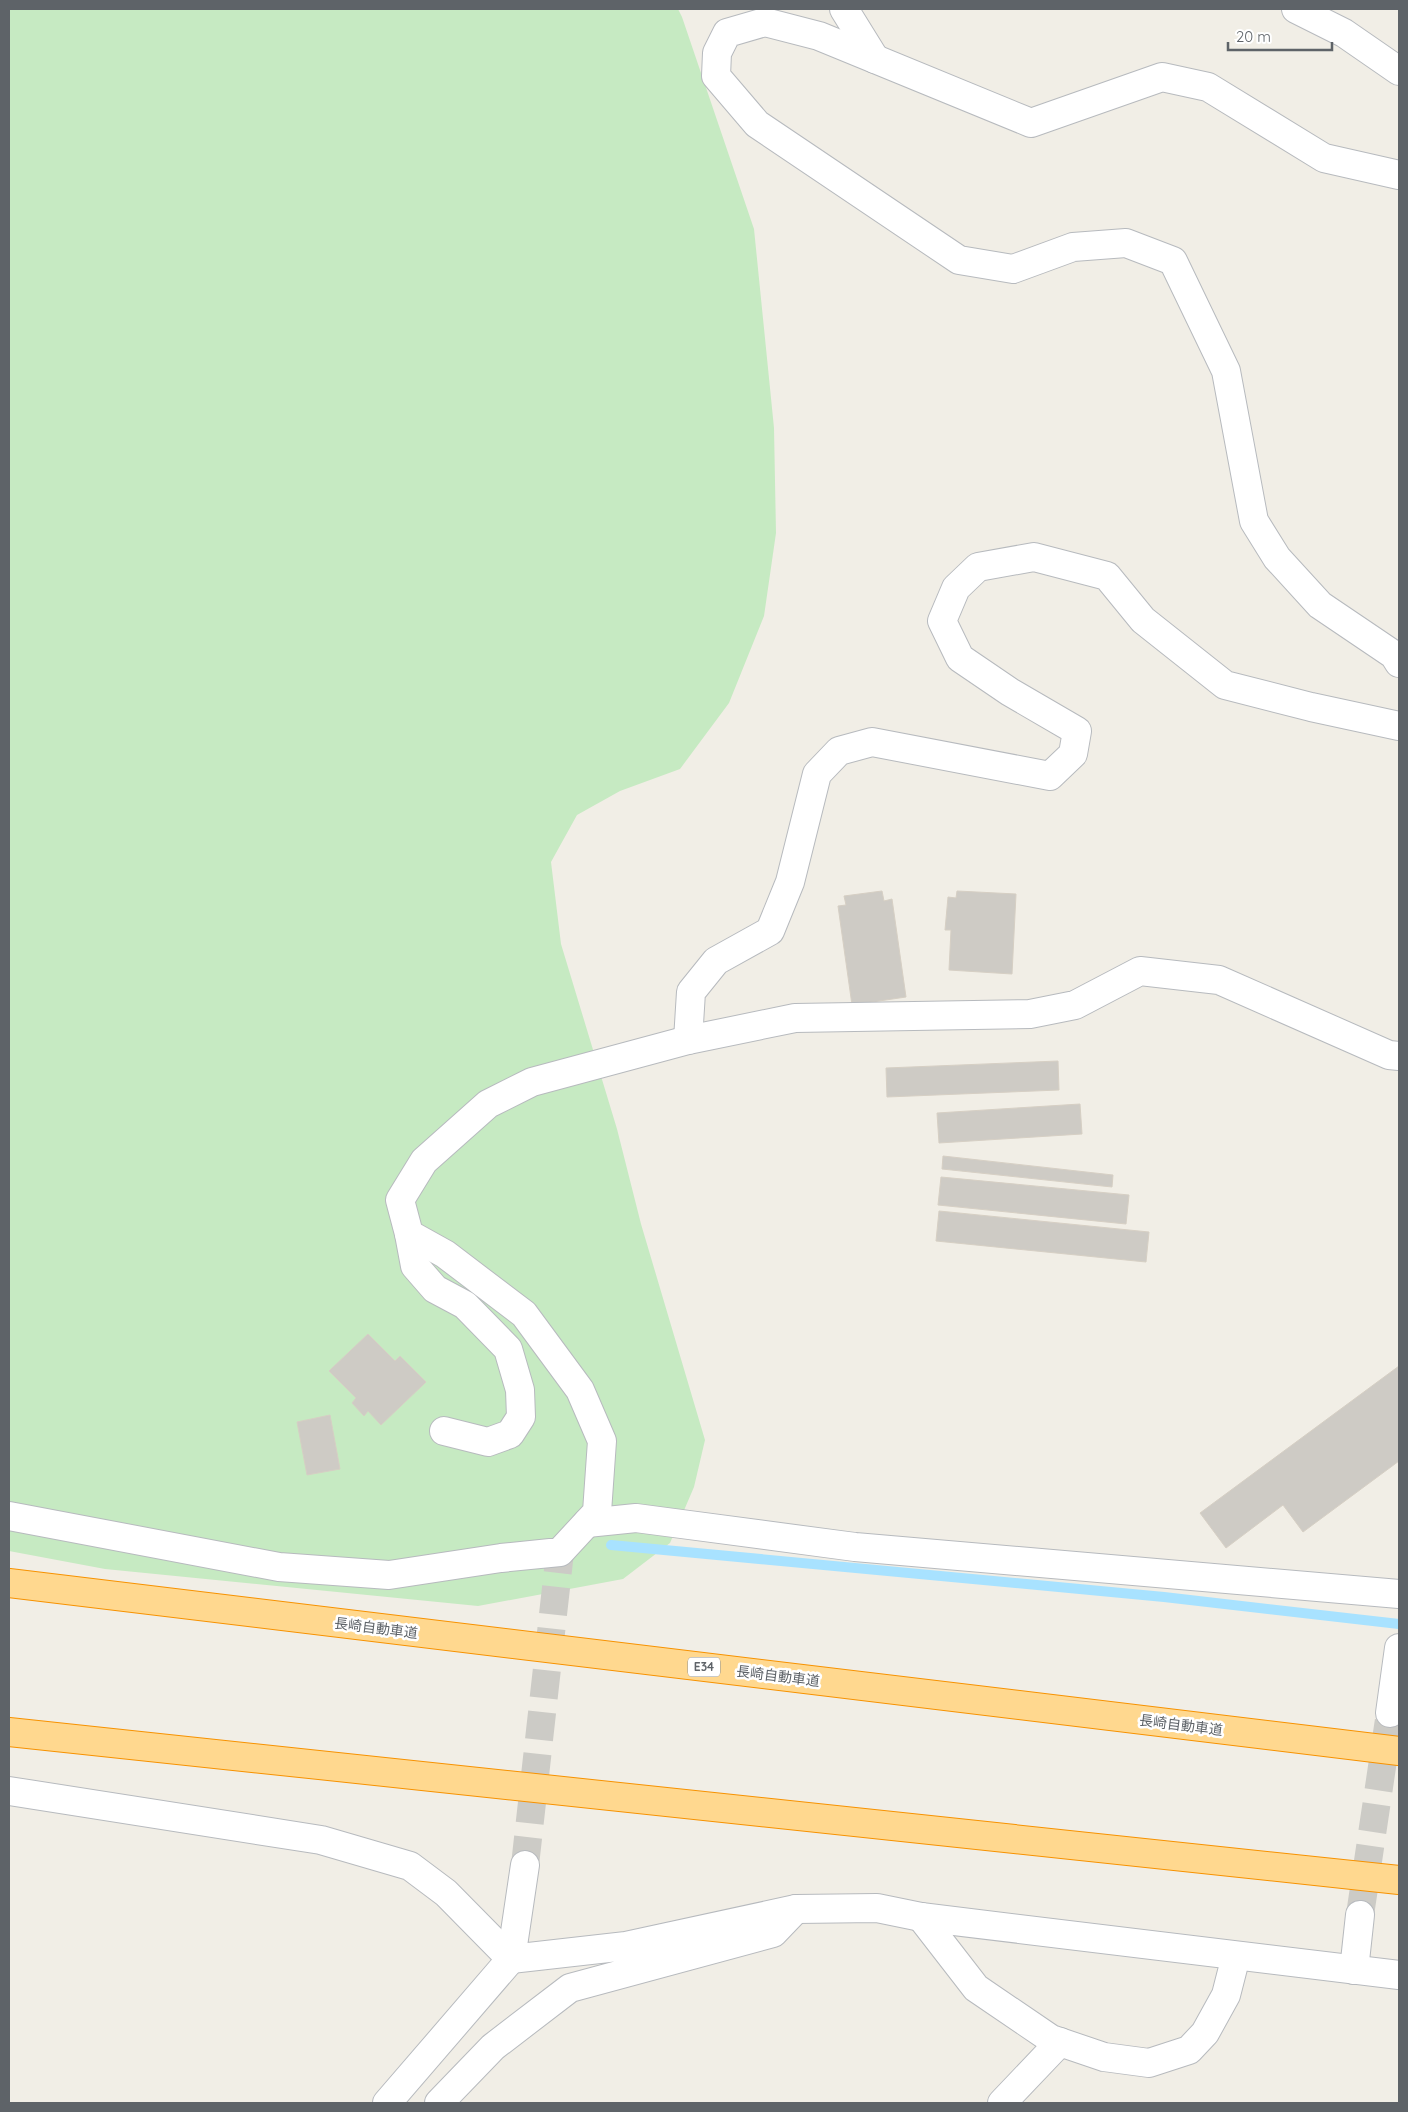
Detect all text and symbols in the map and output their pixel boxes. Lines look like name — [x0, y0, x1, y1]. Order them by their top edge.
scale bar — [1228, 20, 1332, 52]
text: 20 m — [1236, 27, 1271, 46]
street label: 長崎自動車道 — [333, 1614, 419, 1642]
road number: E34 — [688, 1658, 720, 1676]
street label: 長崎自動車道 — [735, 1662, 821, 1690]
street label: 長崎自動車道 — [1138, 1711, 1224, 1739]

